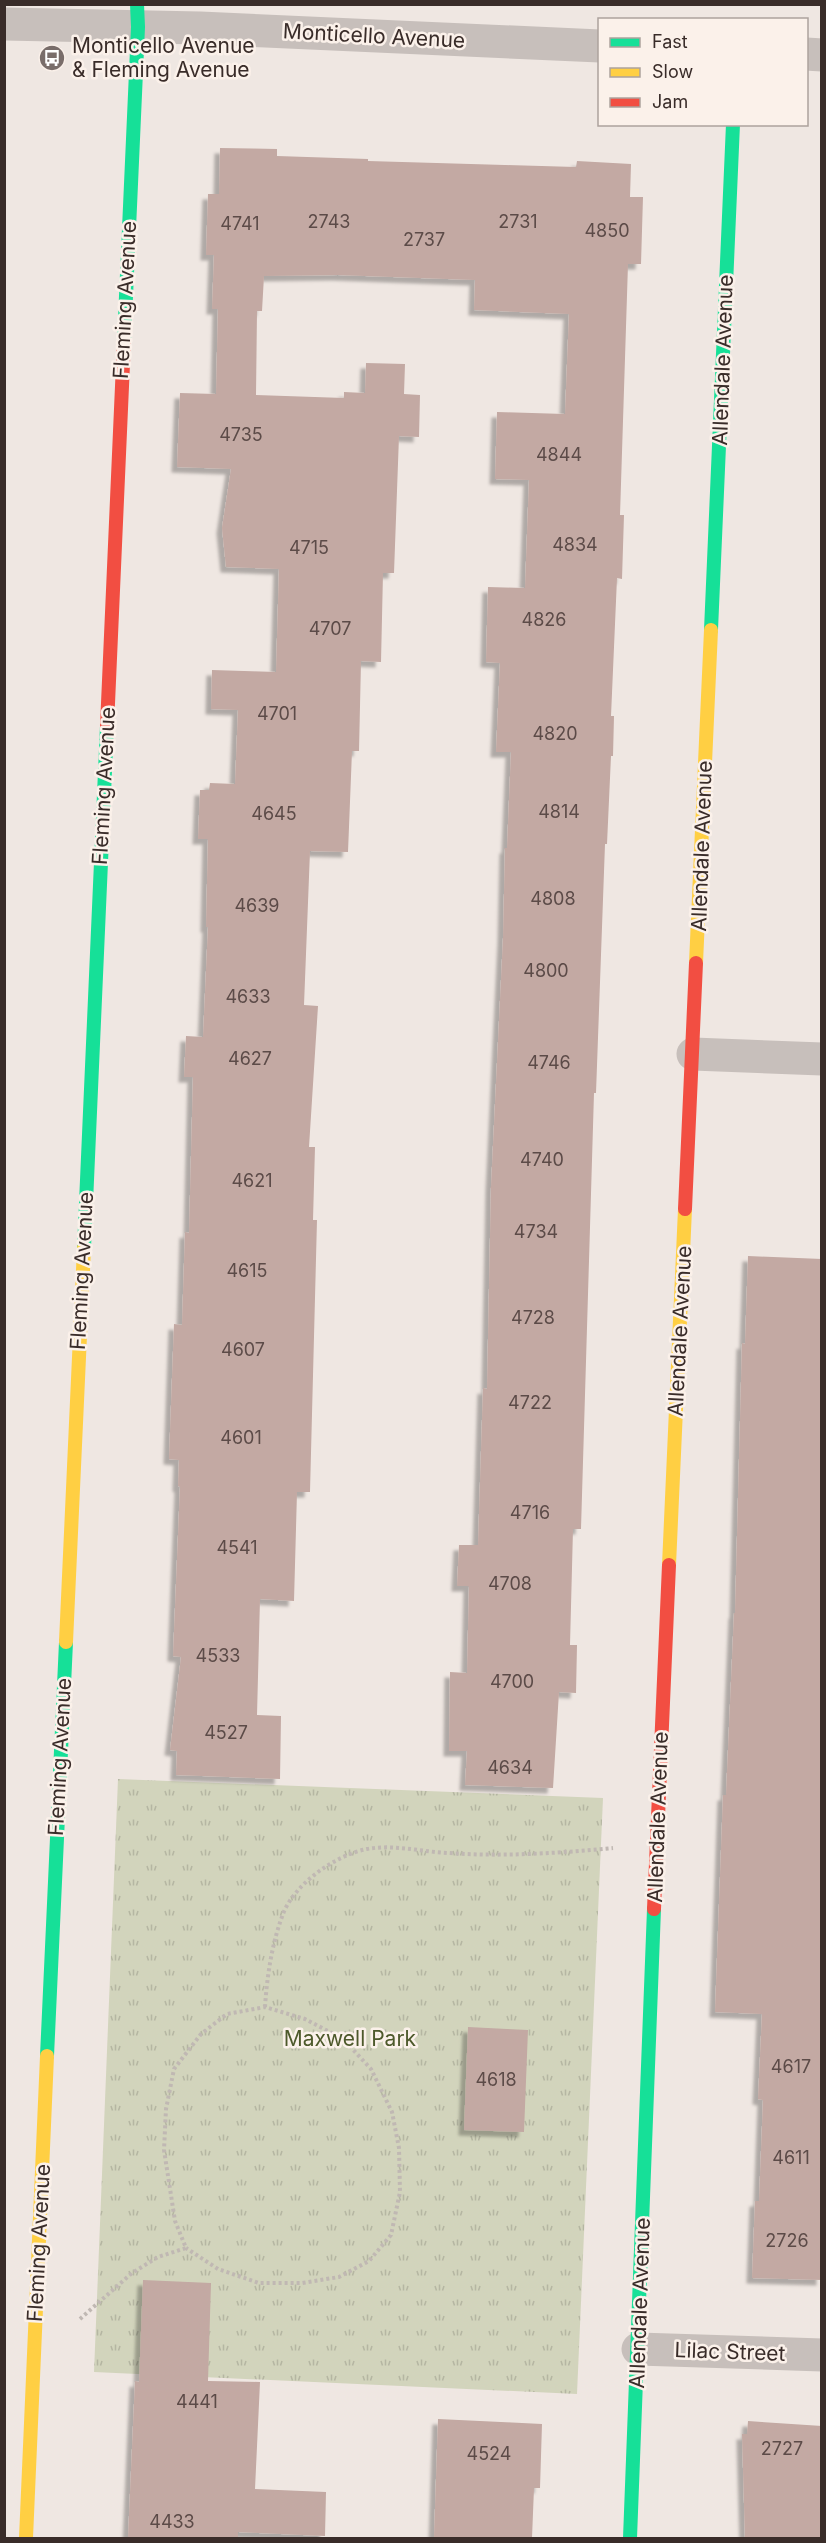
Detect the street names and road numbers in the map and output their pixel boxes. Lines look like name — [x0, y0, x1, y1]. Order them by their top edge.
street label: Monticello Avenue — [282, 18, 466, 53]
street label: Fleming Avenue — [108, 220, 141, 380]
street label: Allendale Avenue — [707, 274, 738, 446]
street label: Fleming Avenue — [87, 706, 120, 866]
street label: Allendale Avenue — [686, 760, 717, 932]
street label: Fleming Avenue — [65, 1191, 98, 1351]
street label: Allendale Avenue — [663, 1245, 696, 1417]
street label: Fleming Avenue — [43, 1677, 76, 1837]
street label: Allendale Avenue — [642, 1731, 673, 1903]
street label: Fleming Avenue — [22, 2163, 55, 2323]
street label: Allendale Avenue — [624, 2217, 655, 2389]
street label: Lilac Street — [674, 2337, 786, 2366]

